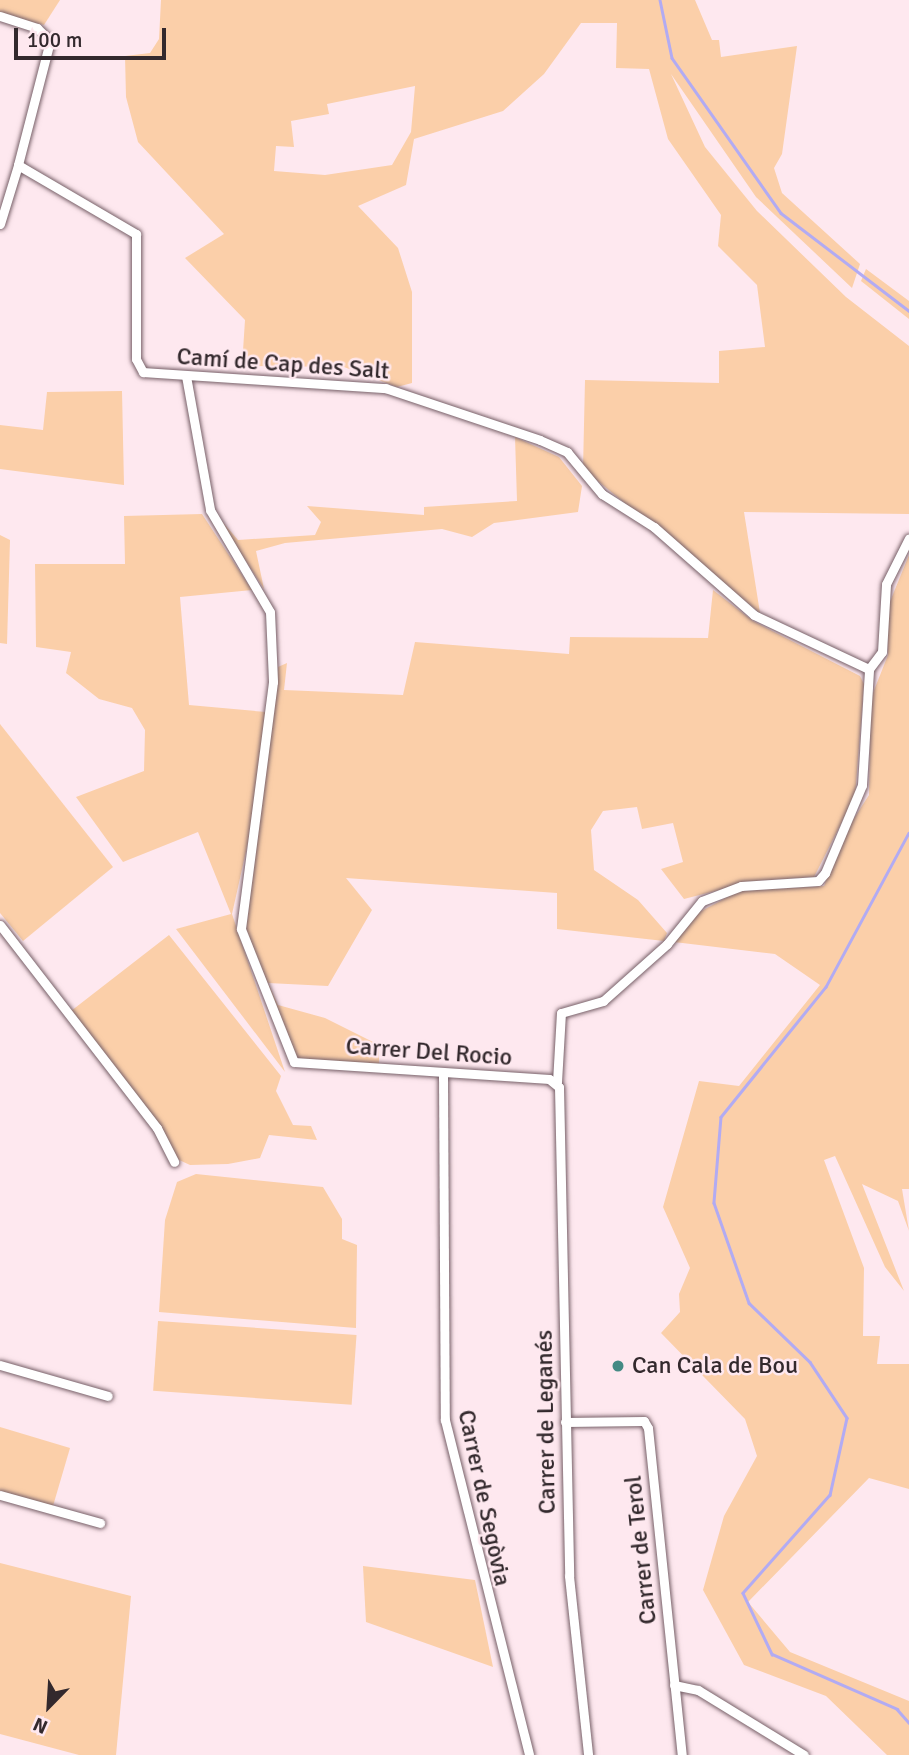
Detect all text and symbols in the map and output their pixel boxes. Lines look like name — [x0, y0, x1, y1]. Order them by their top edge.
scale bar — [18, 14, 170, 58]
text: 100 m — [27, 27, 82, 53]
street label: Camí de Cap des Salt — [176, 342, 390, 386]
street label: Carrer Del Rocio — [345, 1032, 513, 1072]
street label: Carrer de Leganés — [530, 1330, 562, 1514]
place label: Can Cala de Bou — [632, 1352, 798, 1380]
marker: Can Cala de Bou — [610, 1358, 626, 1374]
street label: Carrer de Segòvia — [451, 1407, 517, 1589]
street label: Carrer de Terol — [619, 1474, 663, 1626]
north arrow — [14, 1671, 84, 1741]
text: N — [30, 1712, 51, 1739]

